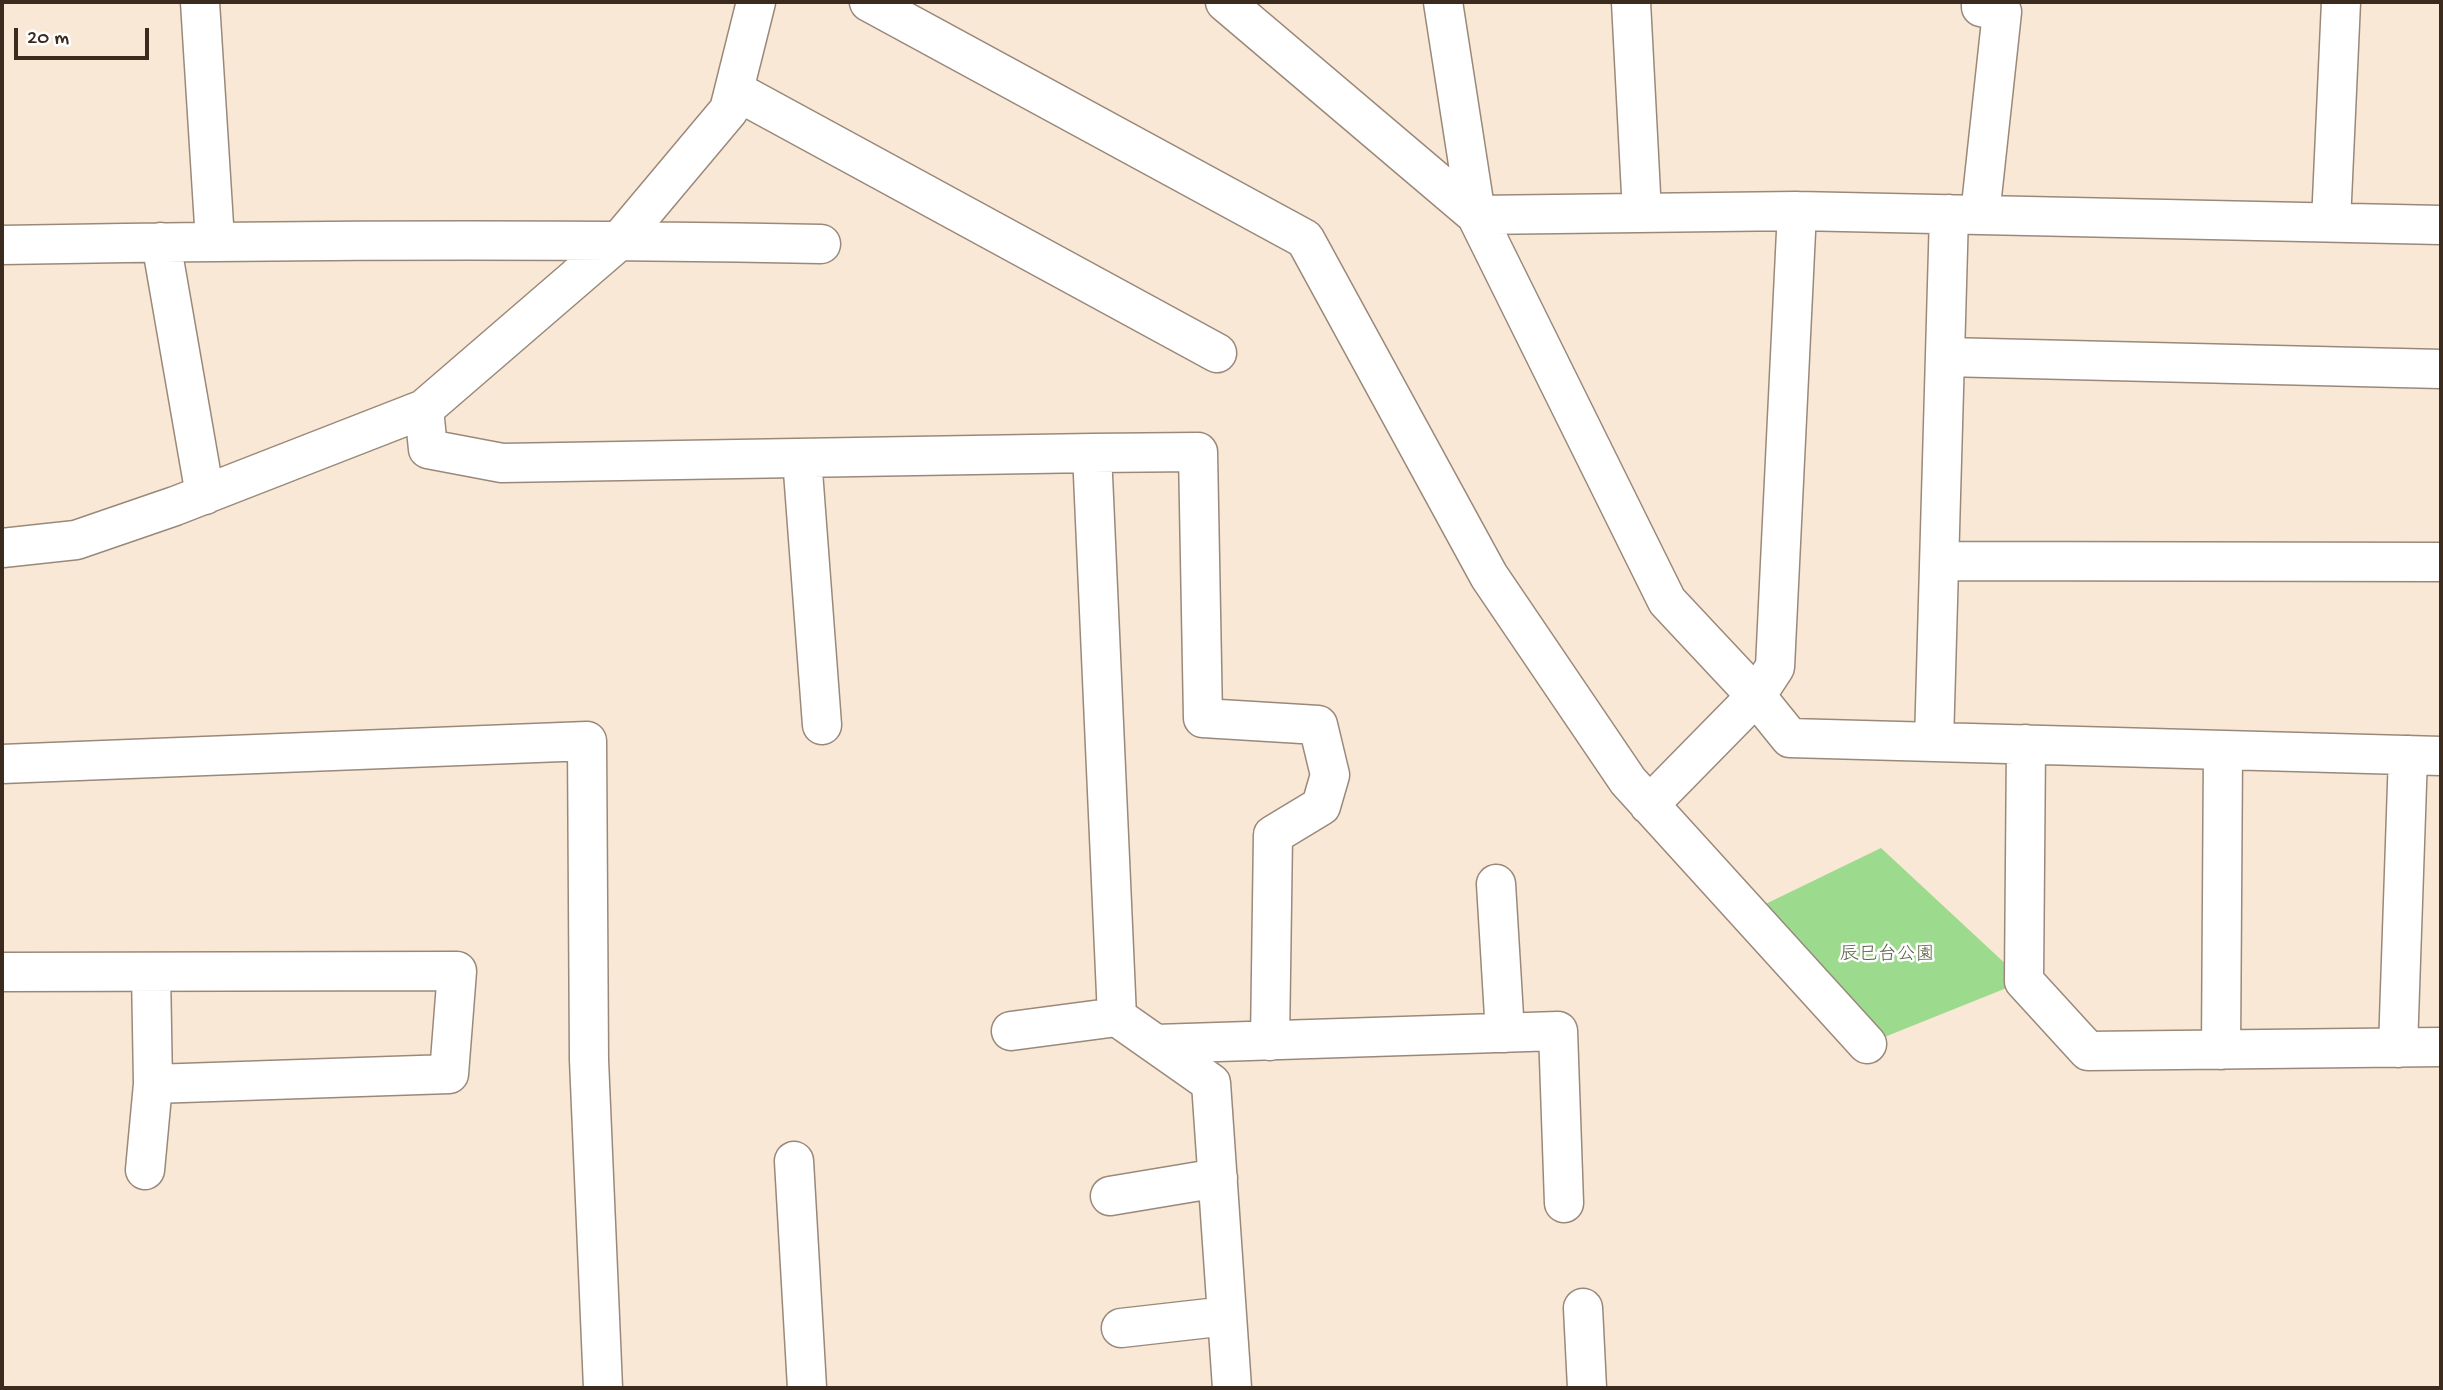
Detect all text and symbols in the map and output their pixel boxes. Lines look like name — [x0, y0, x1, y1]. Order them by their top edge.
scale bar — [18, 14, 152, 58]
text: 20 m — [27, 27, 69, 52]
park label: 辰巳台公園 — [1840, 945, 1934, 967]

